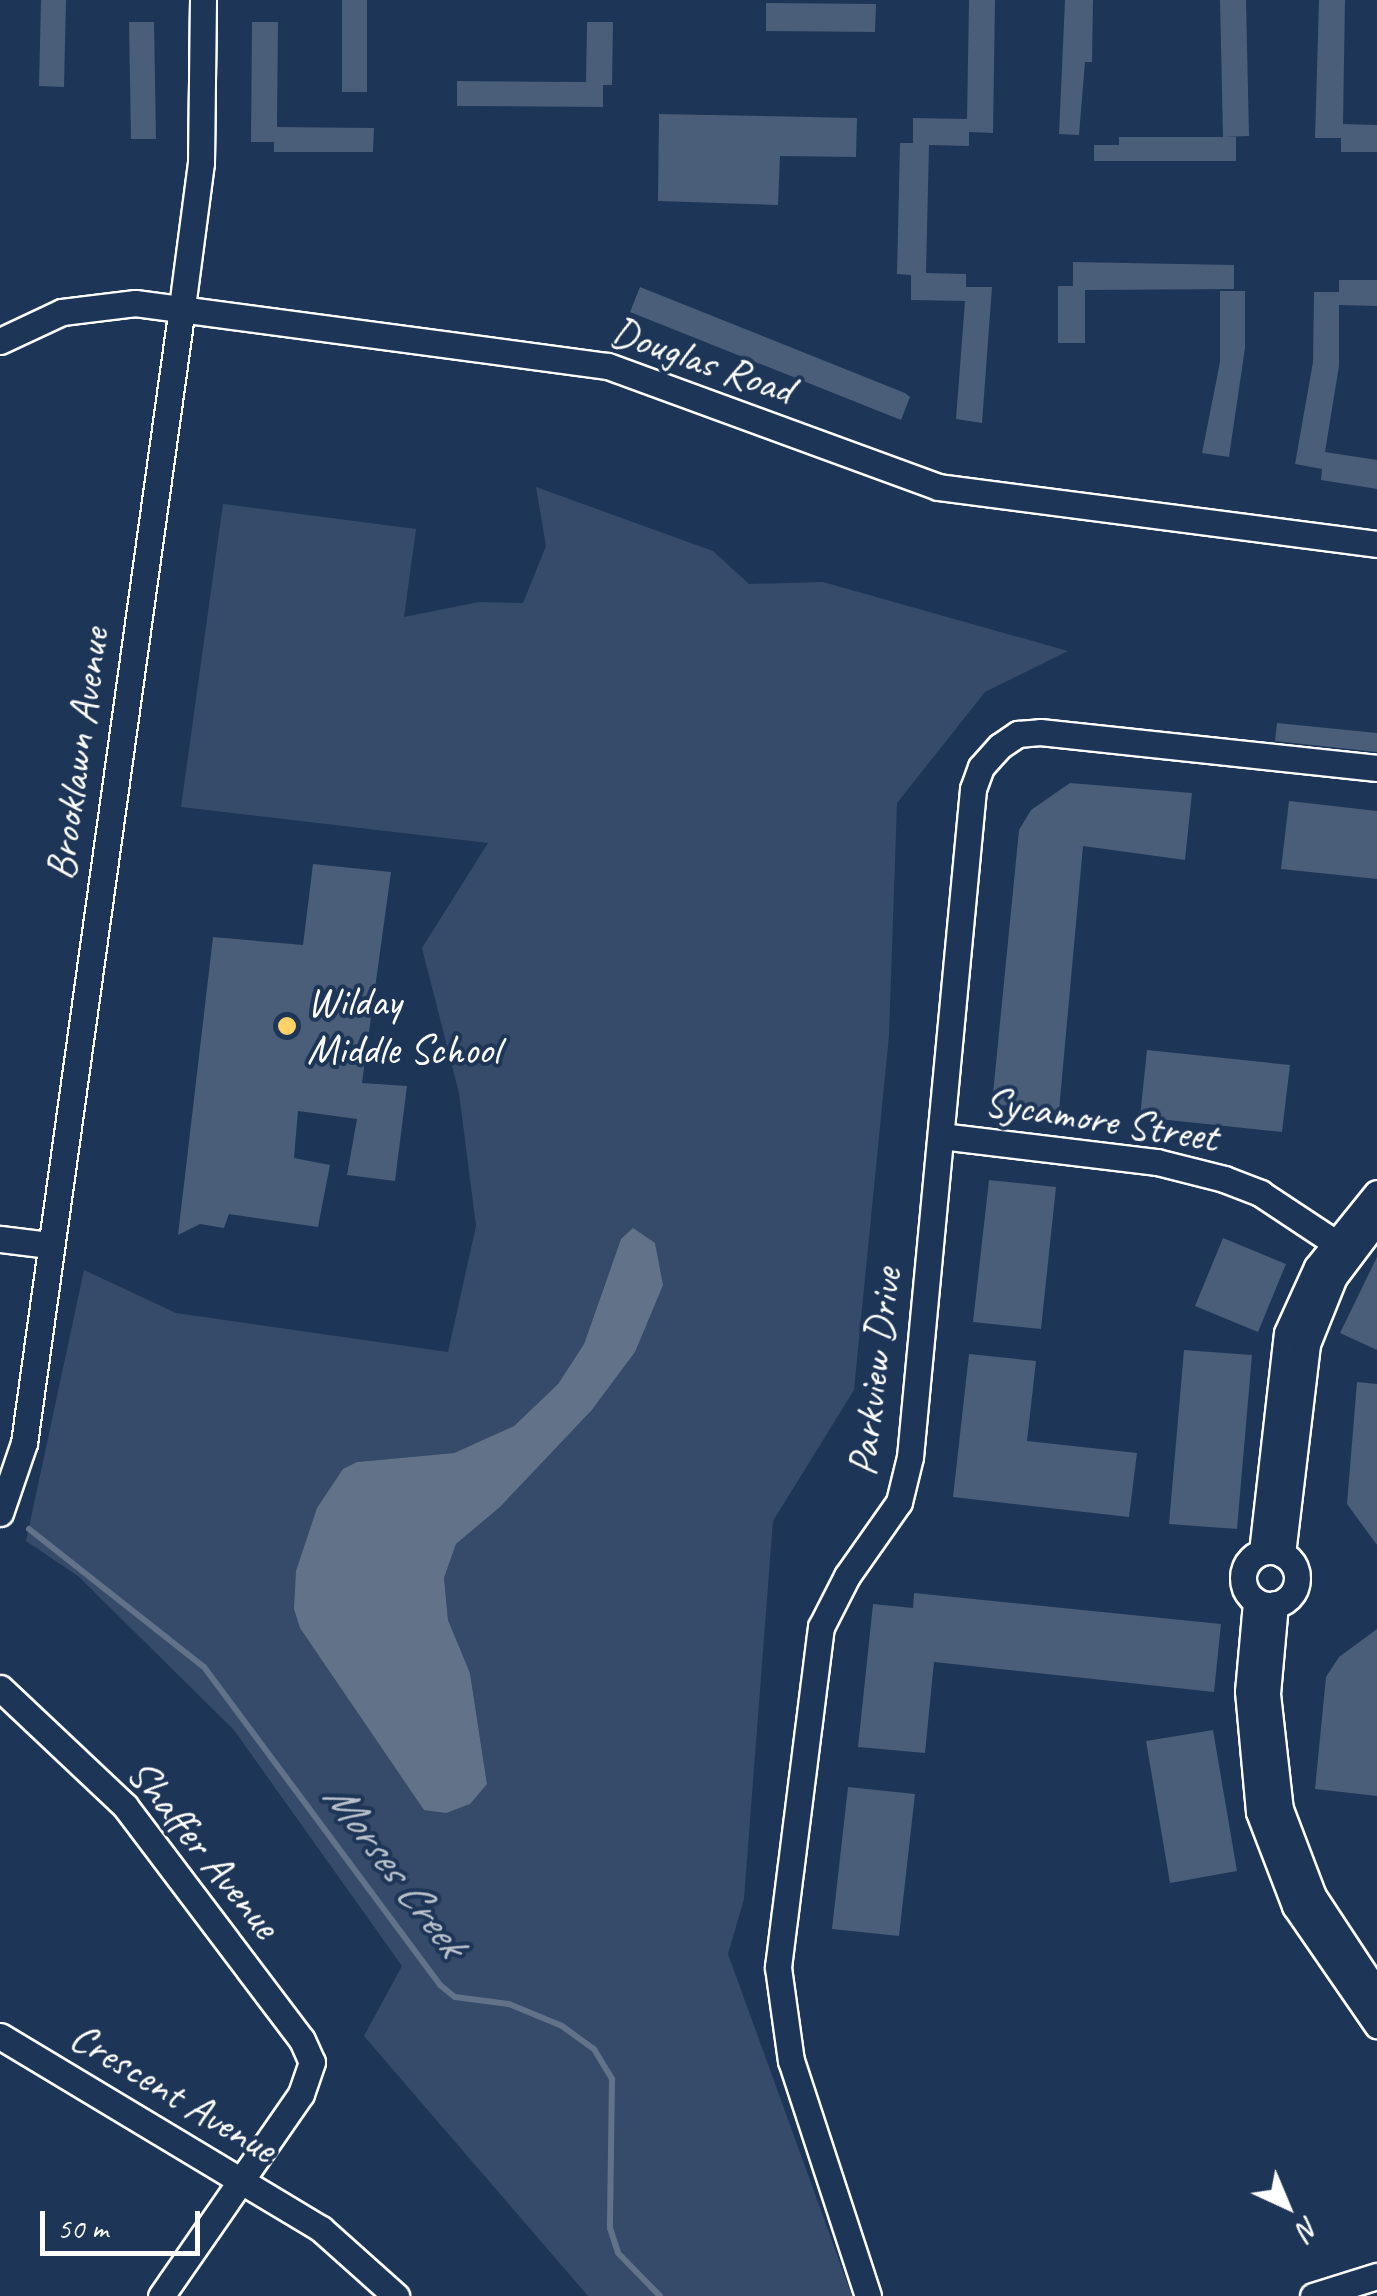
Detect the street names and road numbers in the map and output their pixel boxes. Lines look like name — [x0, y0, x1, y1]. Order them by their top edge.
street label: Douglas Road — [604, 306, 800, 416]
street label: Brooklawn Avenue — [35, 625, 121, 883]
street label: Sycamore Street — [981, 1077, 1221, 1163]
street label: Parkview Drive — [837, 1265, 913, 1479]
street label: Shaffer Avenue — [116, 1749, 290, 1949]
street label: Crescent Avenue — [61, 2012, 285, 2174]

